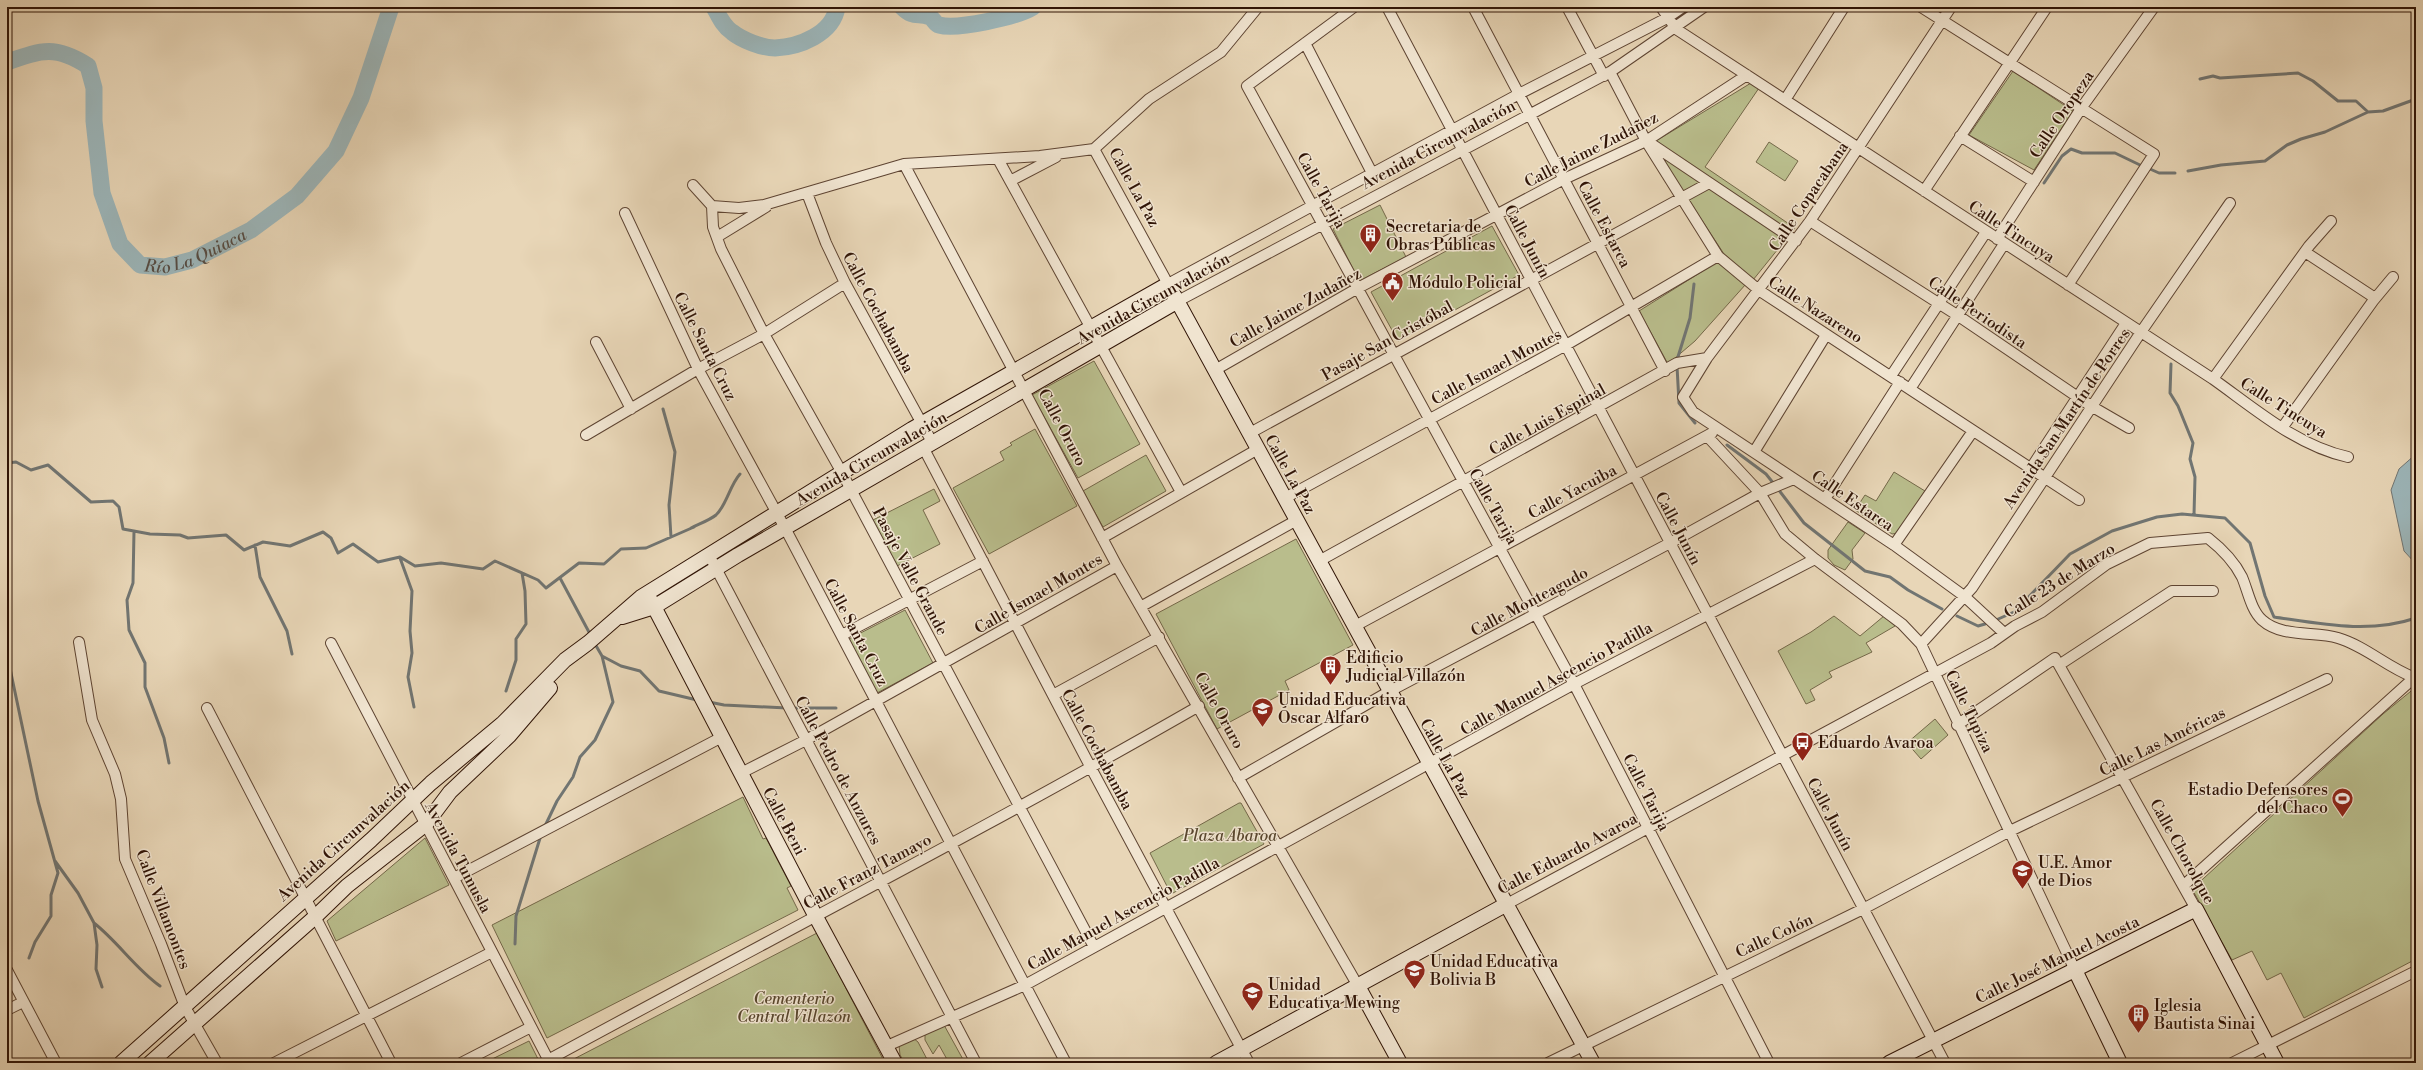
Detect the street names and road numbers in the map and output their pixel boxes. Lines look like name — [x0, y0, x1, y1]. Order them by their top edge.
street label: Calle Oropeza — [2025, 66, 2099, 162]
street label: Avenida Circunvalación — [1357, 96, 1519, 194]
street label: Calle Jaime Zudañez — [1521, 107, 1662, 192]
street label: Calle Copacabana — [1765, 137, 1853, 255]
street label: Calle La Paz — [1104, 144, 1164, 231]
street label: Calle Tarija — [1292, 149, 1351, 233]
street label: Calle Estarca — [1573, 178, 1636, 272]
street label: Calle Tincuya — [1965, 197, 2059, 268]
street label: Calle Junín — [1499, 201, 1555, 282]
street label: Avenida Circunvalación — [1073, 248, 1234, 350]
street label: Calle Cochabamba — [838, 249, 919, 377]
street label: Calle Jaime Zudañez — [1226, 263, 1365, 352]
street label: Calle Nazareno — [1764, 272, 1867, 348]
street label: Calle Periodista — [1924, 272, 2031, 354]
street label: Calle Santa Cruz — [669, 289, 741, 404]
street label: Pasaje San Cristóbal — [1318, 296, 1457, 385]
street label: Calle Ismael Montes — [1428, 324, 1565, 410]
street label: Avenida San Martín de Porres — [1998, 325, 2135, 513]
street label: Calle Tincuya — [2236, 373, 2331, 443]
street label: Calle Luis Espinal — [1486, 379, 1609, 460]
street label: Calle Oruro — [1033, 385, 1091, 470]
street label: Avenida Circunvalación — [791, 407, 951, 511]
street label: Calle La Paz — [1260, 431, 1320, 518]
street label: Calle Yacuiba — [1525, 460, 1621, 524]
street label: Calle Tarija — [1464, 465, 1523, 549]
street label: Calle Estarca — [1807, 466, 1898, 536]
street label: Calle Junín — [1650, 488, 1706, 569]
street label: Pasaje Valle Grande — [868, 504, 952, 639]
street label: Calle 23 de Marzo — [2000, 539, 2119, 623]
street label: Calle Ismael Montes — [971, 549, 1106, 639]
street label: Calle Monteagudo — [1467, 563, 1591, 641]
street label: Calle Santa Cruz — [819, 575, 893, 690]
street label: Calle Manuel Ascencio Padilla — [1457, 617, 1657, 740]
street label: Calle Tupiza — [1941, 667, 1998, 757]
street label: Calle Oruro — [1190, 669, 1248, 752]
street label: Calle Cochabamba — [1057, 686, 1138, 814]
street label: Calle Pedro de Anzures — [790, 693, 886, 848]
street label: Calle Las Américas — [2096, 703, 2229, 781]
street label: Calle La Paz — [1415, 715, 1475, 802]
street label: Calle Tarija — [1618, 751, 1674, 835]
street label: Calle Junín — [1802, 774, 1858, 855]
street label: Avenida Circunvalación — [272, 776, 414, 906]
street label: Calle Beni — [758, 784, 810, 859]
street label: Calle Chorolque — [2145, 795, 2219, 907]
street label: Avenida Tumusla — [420, 797, 496, 917]
street label: Calle Eduardo Avaroa — [1494, 808, 1642, 899]
street label: Calle Franz Tamayo — [800, 830, 935, 914]
street label: Calle Villamontes — [131, 847, 195, 972]
street label: Calle Manuel Ascencio Padilla — [1024, 852, 1224, 975]
street label: Calle Colón — [1732, 909, 1817, 963]
street label: Calle José Manuel Acosta — [1972, 911, 2143, 1008]

